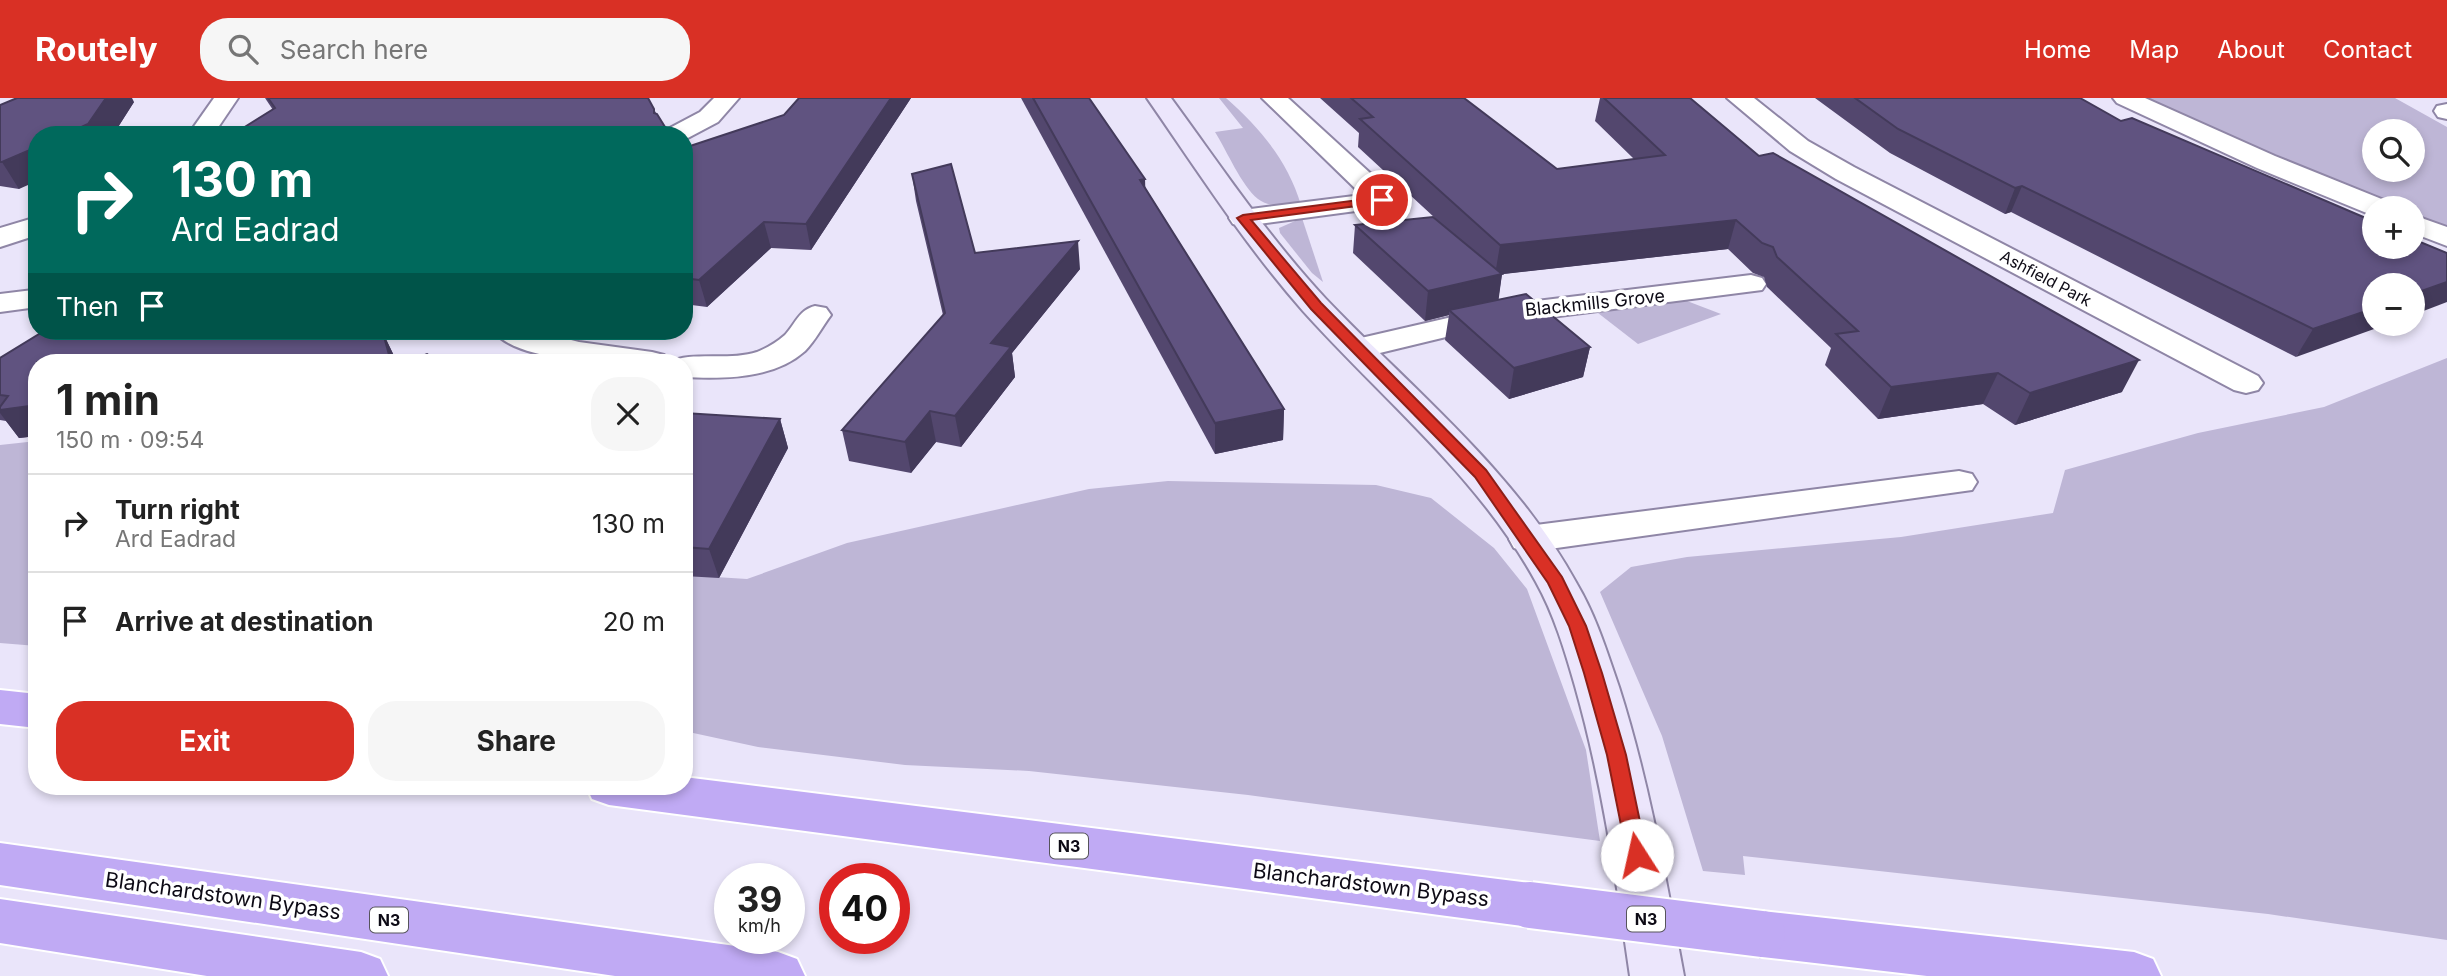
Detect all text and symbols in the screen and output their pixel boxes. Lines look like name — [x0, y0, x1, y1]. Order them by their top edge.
search box — [200, 18, 690, 81]
text: Routely — [35, 29, 158, 69]
icon: search — [224, 30, 262, 68]
text: Search here — [280, 34, 428, 65]
text: Home — [2024, 35, 2091, 64]
text: Map — [2129, 35, 2179, 64]
text: About — [2217, 35, 2285, 64]
text: Contact — [2323, 35, 2412, 64]
map controls — [2362, 119, 2425, 336]
button: search — [2362, 119, 2425, 182]
text: 130 m — [171, 150, 313, 209]
icon: right — [56, 154, 147, 245]
pin — [1352, 170, 1412, 230]
icon: arrive — [1363, 181, 1401, 219]
button: + — [2362, 196, 2425, 259]
text: Ard Eadrad — [171, 210, 340, 249]
street label: Ashfield Park — [1997, 246, 2095, 311]
button: − — [2362, 273, 2425, 336]
street label: Blackmills Grove — [1524, 285, 1666, 320]
icon: arrive — [133, 287, 171, 325]
text: Then — [56, 291, 119, 322]
text: 1 min — [56, 374, 160, 425]
button: close — [591, 377, 665, 451]
text: 150 m · 09:54 — [56, 426, 204, 454]
text: Turn right — [115, 494, 240, 525]
icon: right — [56, 504, 94, 542]
text: 130 m — [592, 508, 665, 539]
text: Ard Eadrad — [115, 525, 236, 553]
icon: arrive — [56, 602, 94, 640]
text: Arrive at destination — [115, 606, 374, 637]
text: 20 m — [603, 606, 665, 637]
button: Exit — [56, 701, 354, 781]
button: Share — [368, 701, 665, 781]
position arrow — [1600, 818, 1674, 892]
road number: N3 — [1050, 834, 1088, 859]
street label: Blanchardstown Bypass — [1252, 858, 1491, 911]
speed limit sign: 40 — [819, 863, 910, 954]
street label: Blanchardstown Bypass — [104, 867, 342, 924]
text: 39 — [737, 878, 782, 920]
road number: N3 — [1627, 906, 1665, 932]
road number: N3 — [370, 908, 408, 932]
text: km/h — [738, 915, 781, 936]

